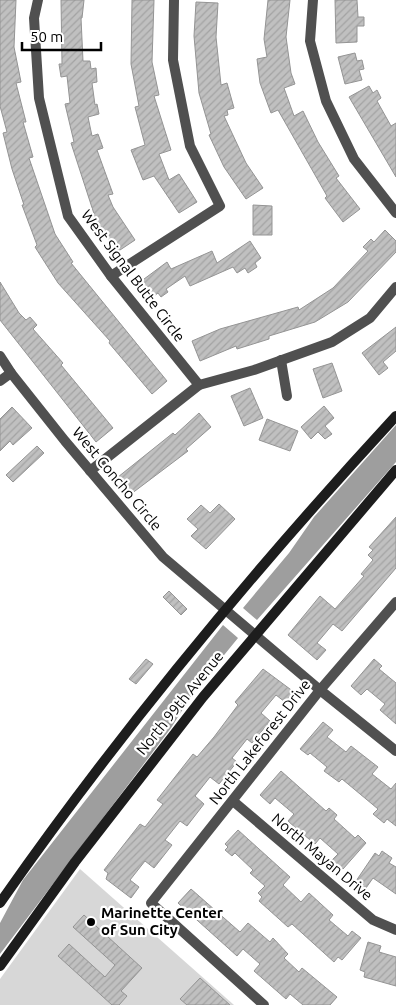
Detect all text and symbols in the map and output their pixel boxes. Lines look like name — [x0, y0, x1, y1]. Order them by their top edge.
scale bar — [22, 20, 101, 52]
text: 50 m — [30, 28, 63, 45]
street label: West Signal Butte Circle — [78, 206, 189, 345]
street label: West Concho Circle — [69, 424, 166, 534]
street label: North 99th Avenue — [133, 647, 227, 758]
street label: North Lakeforest Drive — [206, 676, 314, 808]
street label: North Mayan Drive — [269, 810, 376, 904]
place label: Marinette Center of Sun City — [101, 904, 224, 938]
marker: Marinette Center of Sun City — [85, 916, 97, 928]

